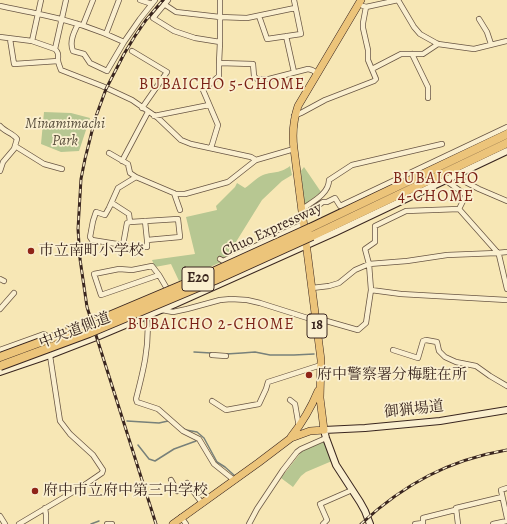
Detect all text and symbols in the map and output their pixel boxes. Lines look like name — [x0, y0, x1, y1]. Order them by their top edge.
district label: BUBAICHO 5-CHOME — [139, 75, 305, 95]
park label: Minamimachi Park — [25, 115, 105, 150]
district label: BUBAICHO 4-CHOME — [393, 169, 479, 207]
street label: Chuo Expressway — [219, 199, 325, 261]
place label: 市立南町小学校 — [39, 242, 144, 260]
marker: 市立南町小学校 — [26, 246, 36, 256]
road number: E20 — [182, 267, 214, 291]
street label: 中央道側道 — [37, 309, 113, 353]
road number: 18 — [307, 314, 327, 338]
district label: BUBAICHO 2-CHOME — [127, 315, 295, 335]
place label: 府中警察署分梅駐在所 — [317, 366, 467, 384]
marker: 府中警察署分梅駐在所 — [304, 370, 314, 380]
street label: 御猟場道 — [383, 398, 445, 422]
place label: 府中市立府中第三中学校 — [43, 482, 208, 500]
marker: 府中市立府中第三中学校 — [30, 486, 40, 496]

